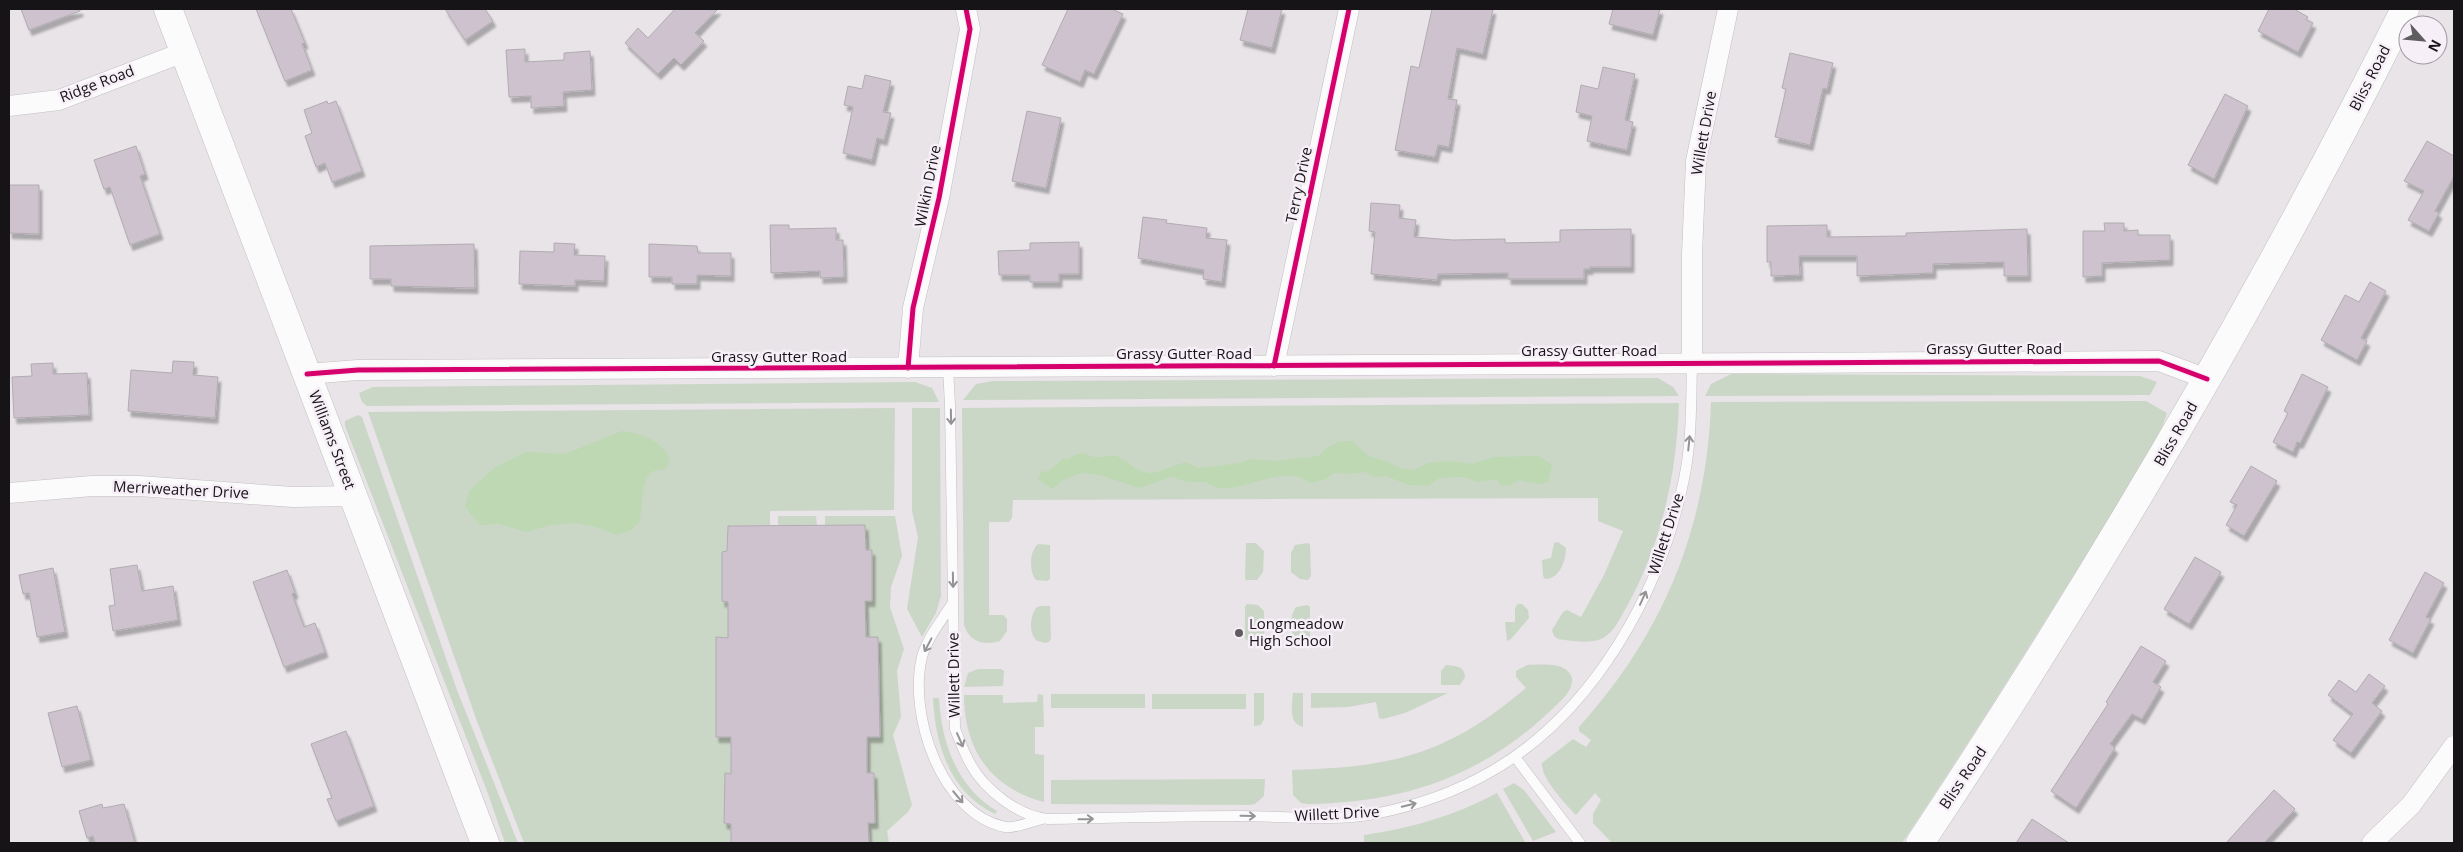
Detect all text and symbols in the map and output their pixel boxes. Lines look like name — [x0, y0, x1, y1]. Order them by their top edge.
north arrow — [2398, 15, 2448, 65]
text: N — [2424, 37, 2446, 56]
street label: Bliss Road — [2344, 41, 2394, 114]
street label: Ridge Road — [56, 60, 137, 106]
street label: Willett Drive — [1686, 89, 1720, 176]
street label: Wilkin Drive — [909, 143, 945, 228]
street label: Terry Drive — [1280, 145, 1316, 225]
street label: Grassy Gutter Road — [1926, 338, 2062, 358]
street label: Grassy Gutter Road — [1521, 340, 1657, 360]
street label: Grassy Gutter Road — [1116, 343, 1252, 363]
street label: Grassy Gutter Road — [711, 346, 847, 366]
street label: Williams Street — [305, 387, 361, 492]
street label: Bliss Road — [2149, 398, 2202, 469]
one-way arrow — [946, 408, 956, 425]
one-way arrow — [1684, 435, 1694, 451]
street label: Merriweather Drive — [113, 475, 250, 503]
street label: Willett Drive — [1642, 490, 1688, 577]
one-way arrow — [948, 571, 958, 587]
one-way arrow — [1638, 591, 1648, 606]
place label: Longmeadow High School — [1249, 613, 1344, 650]
marker: Longmeadow High School — [1233, 627, 1245, 639]
street label: Willett Drive — [942, 632, 964, 718]
one-way arrow — [923, 637, 933, 652]
one-way arrow — [955, 732, 965, 747]
street label: Bliss Road — [1934, 742, 1990, 813]
one-way arrow — [952, 790, 963, 803]
one-way arrow — [1401, 800, 1417, 809]
street label: Willett Drive — [1294, 801, 1380, 825]
one-way arrow — [1240, 811, 1256, 821]
one-way arrow — [1077, 814, 1093, 824]

